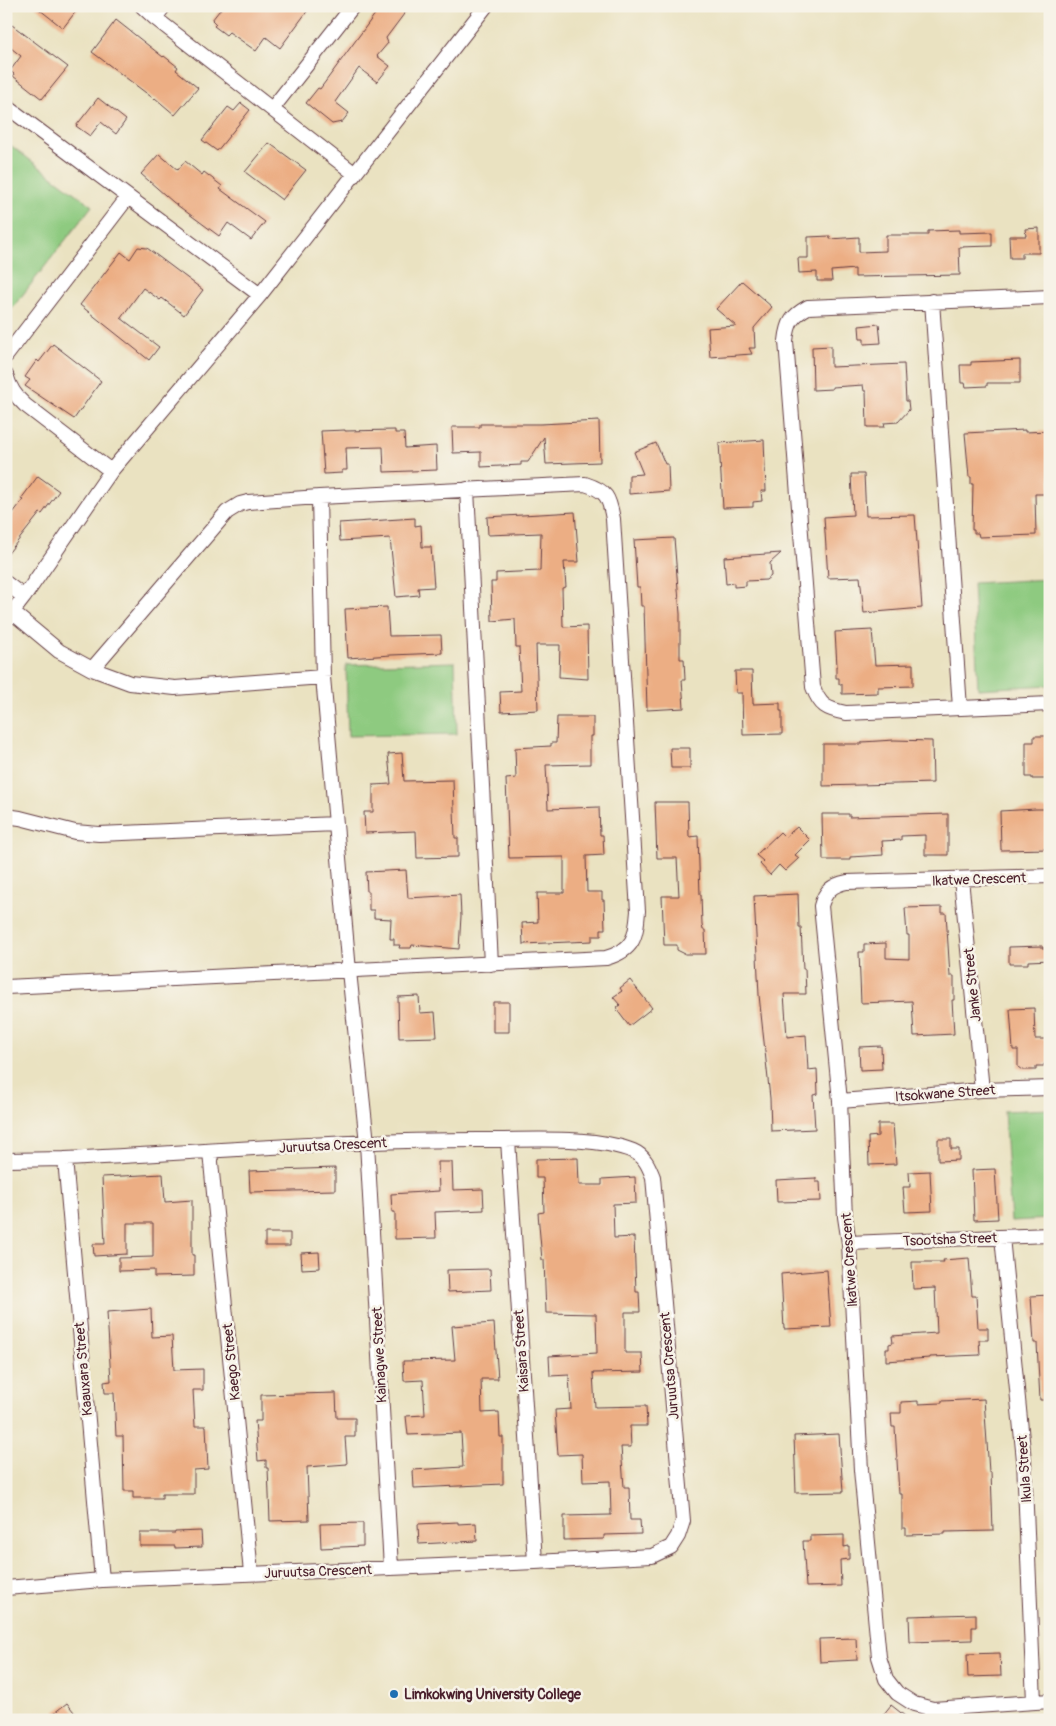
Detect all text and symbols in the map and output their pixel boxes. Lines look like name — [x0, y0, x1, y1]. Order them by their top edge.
street label: Ikatwe Crescent — [931, 869, 1027, 890]
street label: Janke Street — [960, 947, 985, 1023]
street label: Itsokwane Street — [894, 1081, 996, 1105]
street label: Juruutsa Crescent — [279, 1134, 388, 1157]
street label: Ikatwe Crescent — [838, 1212, 861, 1308]
street label: Tsootsha Street — [903, 1229, 998, 1250]
street label: Kainagwe Street — [368, 1306, 391, 1403]
street label: Kaisara Street — [510, 1309, 533, 1393]
street label: Juruutsa Crescent — [656, 1311, 683, 1420]
street label: Kaauxara Street — [71, 1321, 96, 1417]
street label: Kaego Street — [219, 1322, 244, 1401]
street label: Ikula Street — [1014, 1434, 1035, 1503]
street label: Juruutsa Crescent — [264, 1561, 373, 1582]
place label: Limkokwing University College — [404, 1686, 582, 1703]
marker: Limkokwing University College — [388, 1688, 400, 1700]

